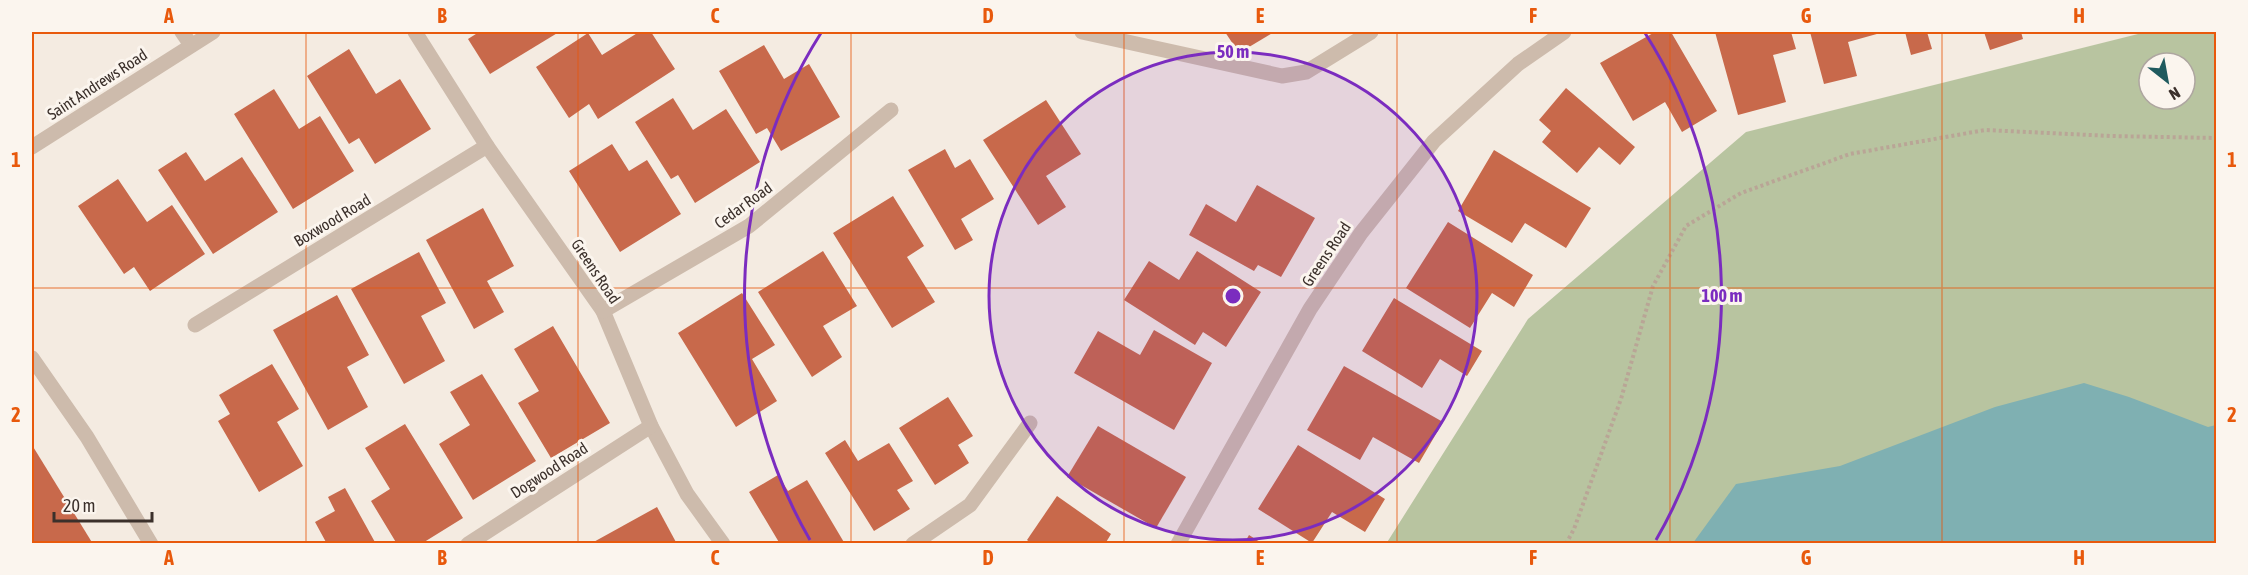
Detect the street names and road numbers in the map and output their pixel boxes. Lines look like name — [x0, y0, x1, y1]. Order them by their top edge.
street label: Saint Andrews Road — [44, 45, 150, 123]
street label: Cedar Road — [711, 178, 775, 232]
street label: Boxwood Road — [290, 190, 374, 250]
street label: Greens Road — [1298, 218, 1354, 290]
street label: Greens Road — [568, 235, 624, 307]
street label: Dogwood Road — [507, 438, 591, 502]

